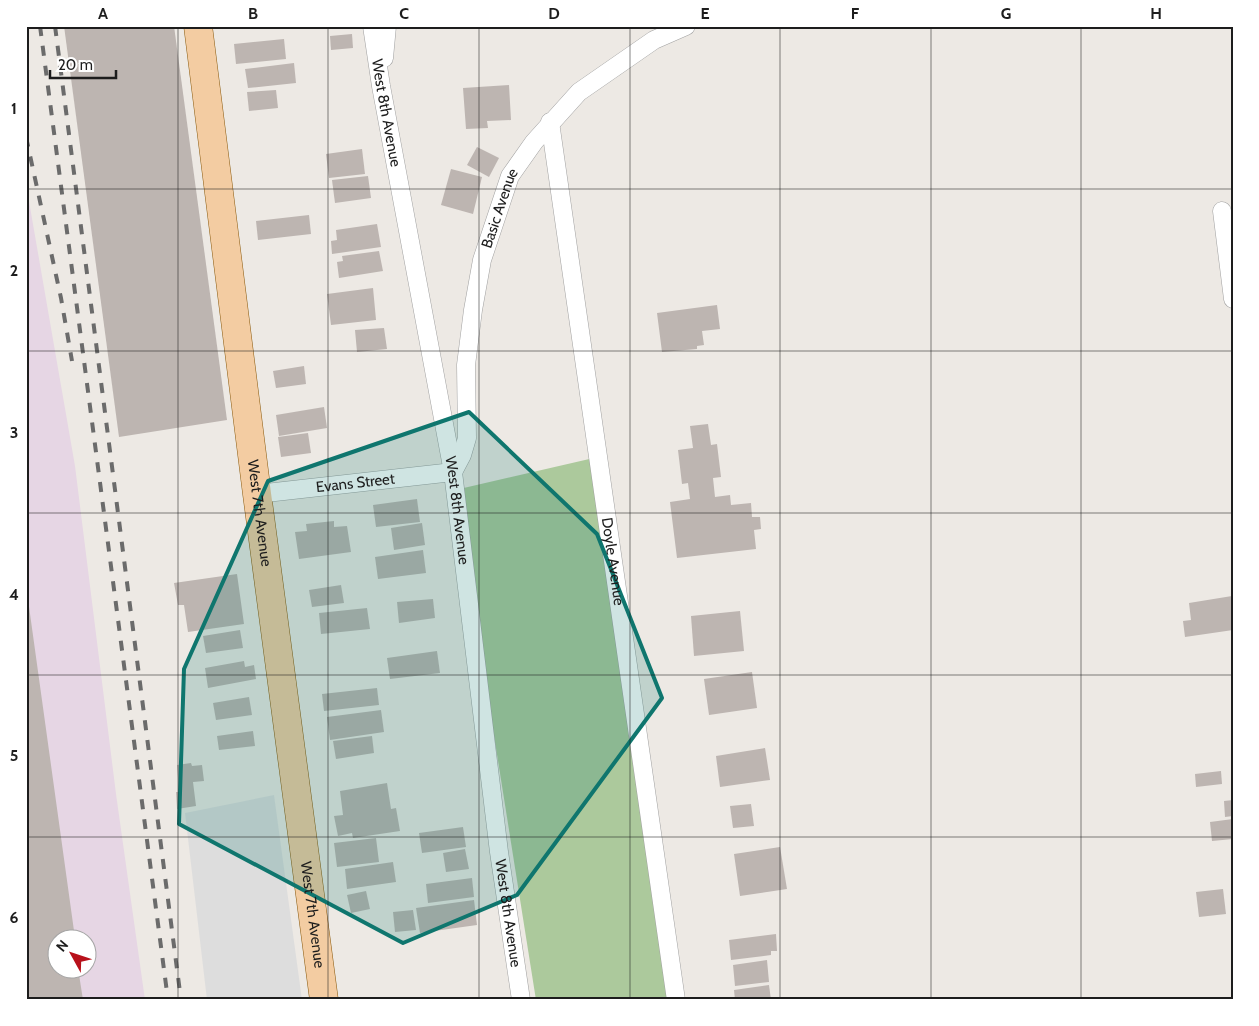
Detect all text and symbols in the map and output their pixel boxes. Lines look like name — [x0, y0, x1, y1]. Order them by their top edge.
text: A — [98, 4, 108, 23]
text: B — [248, 4, 258, 23]
text: C — [399, 4, 409, 23]
text: D — [548, 4, 560, 23]
text: E — [700, 4, 710, 23]
text: F — [851, 4, 860, 23]
text: G — [1001, 4, 1011, 23]
text: H — [1150, 4, 1162, 23]
scale bar — [50, 48, 116, 80]
text: 20 m — [58, 56, 93, 74]
street label: West 8th Avenue — [368, 58, 405, 169]
text: 1 — [11, 99, 17, 118]
street label: Basic Avenue — [478, 164, 522, 251]
text: 2 — [10, 261, 18, 280]
text: 3 — [10, 423, 18, 442]
street label: West 8th Avenue — [441, 455, 473, 566]
street label: West 7th Avenue — [244, 459, 276, 568]
street label: Evans Street — [315, 470, 396, 496]
street label: Doyle Avenue — [598, 516, 628, 607]
text: 4 — [9, 585, 19, 604]
text: 5 — [10, 746, 18, 765]
street label: West 8th Avenue — [491, 858, 525, 969]
street label: West 7th Avenue — [297, 860, 329, 969]
text: 6 — [10, 908, 19, 927]
north arrow — [48, 928, 98, 978]
text: N — [52, 936, 72, 955]

